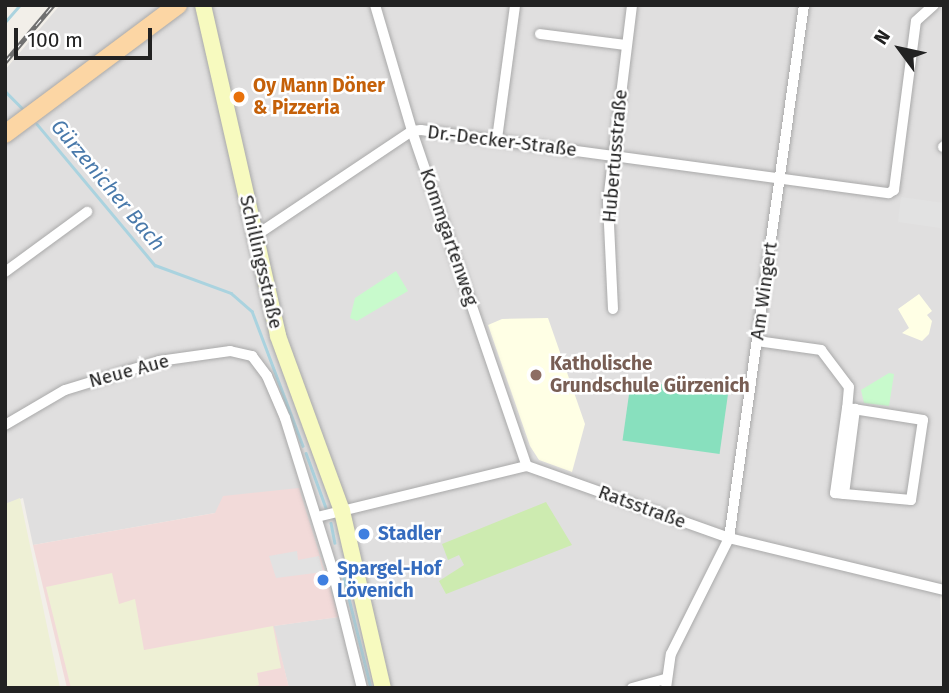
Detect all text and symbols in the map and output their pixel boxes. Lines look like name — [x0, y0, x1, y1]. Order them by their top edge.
scale bar — [18, 14, 156, 58]
north arrow — [865, 14, 935, 84]
text: N — [869, 26, 895, 49]
text: 100 m — [27, 27, 83, 53]
place label: Oy Mann Döner & Pizzeria — [253, 75, 385, 119]
street label: Hubertusstraße — [598, 88, 632, 224]
marker: Oy Mann Döner & Pizzeria — [231, 89, 247, 105]
water label: Gürzenicher Bach — [46, 114, 170, 256]
street label: Dr.-Decker-Straße — [426, 121, 578, 161]
street label: Kommgartenweg — [415, 165, 483, 309]
street label: Schillingsstraße — [235, 193, 287, 331]
street label: Am Wingert — [746, 241, 782, 341]
street label: Neue Aue — [86, 349, 172, 393]
place label: Katholische Grundschule Gürzenich — [550, 353, 750, 397]
marker: Katholische Grundschule Gürzenich — [528, 367, 544, 383]
street label: Ratsstraße — [595, 481, 689, 533]
place label: Stadler — [378, 523, 441, 545]
marker: Stadler — [356, 526, 372, 542]
place label: Spargel-Hof Lövenich — [337, 558, 441, 602]
marker: Spargel-Hof Lövenich — [315, 572, 331, 588]

